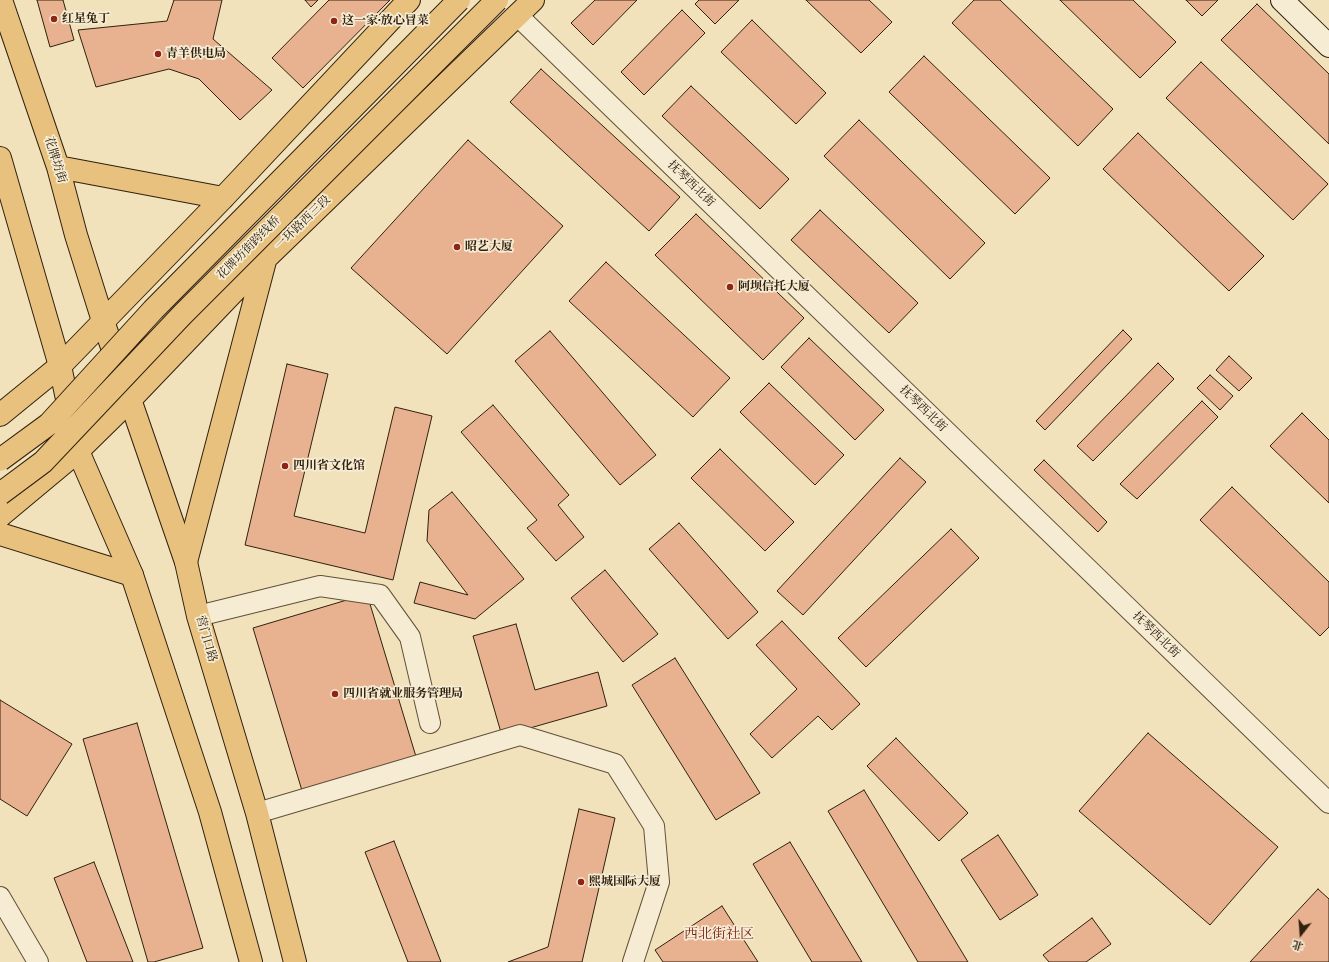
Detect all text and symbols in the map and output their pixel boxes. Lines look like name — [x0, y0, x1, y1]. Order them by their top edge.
place label: 红星兔丁 — [62, 12, 110, 26]
marker: 红星兔丁 — [49, 14, 59, 24]
place label: 这一家·放心冒菜 — [342, 14, 429, 28]
marker: 这一家·放心冒菜 — [329, 16, 339, 26]
place label: 青羊供电局 — [166, 47, 226, 61]
marker: 青羊供电局 — [153, 49, 163, 59]
street label: 花牌坊街 — [41, 135, 69, 185]
street label: 抚琴西北街 — [664, 158, 718, 210]
street label: 一环路西三段 — [272, 193, 334, 253]
street label: 花牌坊街跨线桥 — [214, 213, 284, 283]
place label: 昭艺大厦 — [465, 240, 513, 254]
marker: 昭艺大厦 — [452, 242, 462, 252]
place label: 阿坝信托大厦 — [738, 280, 810, 294]
marker: 阿坝信托大厦 — [725, 282, 735, 292]
street label: 抚琴西北街 — [896, 383, 950, 435]
place label: 四川省文化馆 — [293, 459, 365, 473]
marker: 四川省文化馆 — [280, 461, 290, 471]
street label: 抚琴西北街 — [1129, 609, 1183, 661]
street label: 营门口路 — [192, 614, 220, 664]
place label: 四川省就业服务管理局 — [343, 687, 463, 701]
marker: 四川省就业服务管理局 — [330, 689, 340, 699]
place label: 熙城国际大厦 — [589, 875, 661, 889]
marker: 熙城国际大厦 — [576, 877, 586, 887]
north arrow — [1281, 914, 1321, 954]
district label: 西北街社区 — [684, 926, 754, 942]
text: 北 — [1290, 936, 1305, 955]

